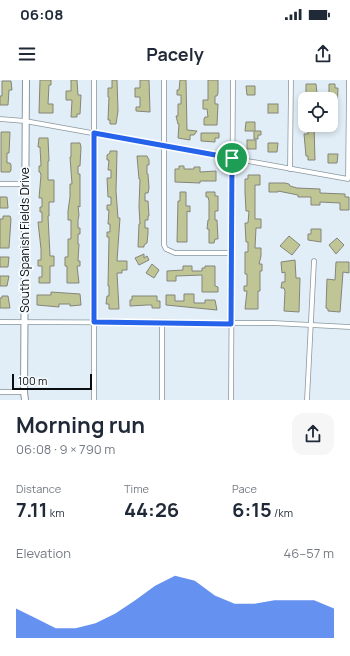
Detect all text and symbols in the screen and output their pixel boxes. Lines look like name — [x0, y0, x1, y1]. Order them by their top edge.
text: 06:08 — [20, 4, 63, 25]
text: Pacely — [146, 42, 204, 66]
icon: menu — [16, 43, 38, 65]
icon: share — [312, 43, 334, 65]
map controls — [298, 92, 338, 132]
button: locate — [298, 92, 338, 132]
pin — [215, 141, 249, 175]
icon: arrive — [221, 147, 243, 169]
street label: South Spanish Fields Drive — [16, 167, 33, 313]
scale bar — [12, 372, 92, 391]
text: 100 m — [18, 373, 47, 388]
text: Morning run — [16, 410, 145, 440]
button: share — [292, 413, 334, 455]
text: 06:08 · 9 × 790 m — [16, 440, 115, 458]
text: Distance — [16, 481, 61, 496]
text: Time — [124, 481, 149, 496]
text: Pace — [232, 481, 257, 496]
text: 7.11 — [16, 496, 48, 523]
text: 44:26 — [124, 496, 179, 523]
text: 6:15 — [232, 496, 272, 523]
text: km — [48, 505, 65, 520]
text: /km — [272, 505, 293, 520]
text: Elevation — [16, 544, 71, 562]
text: 46–57 m — [284, 544, 334, 562]

